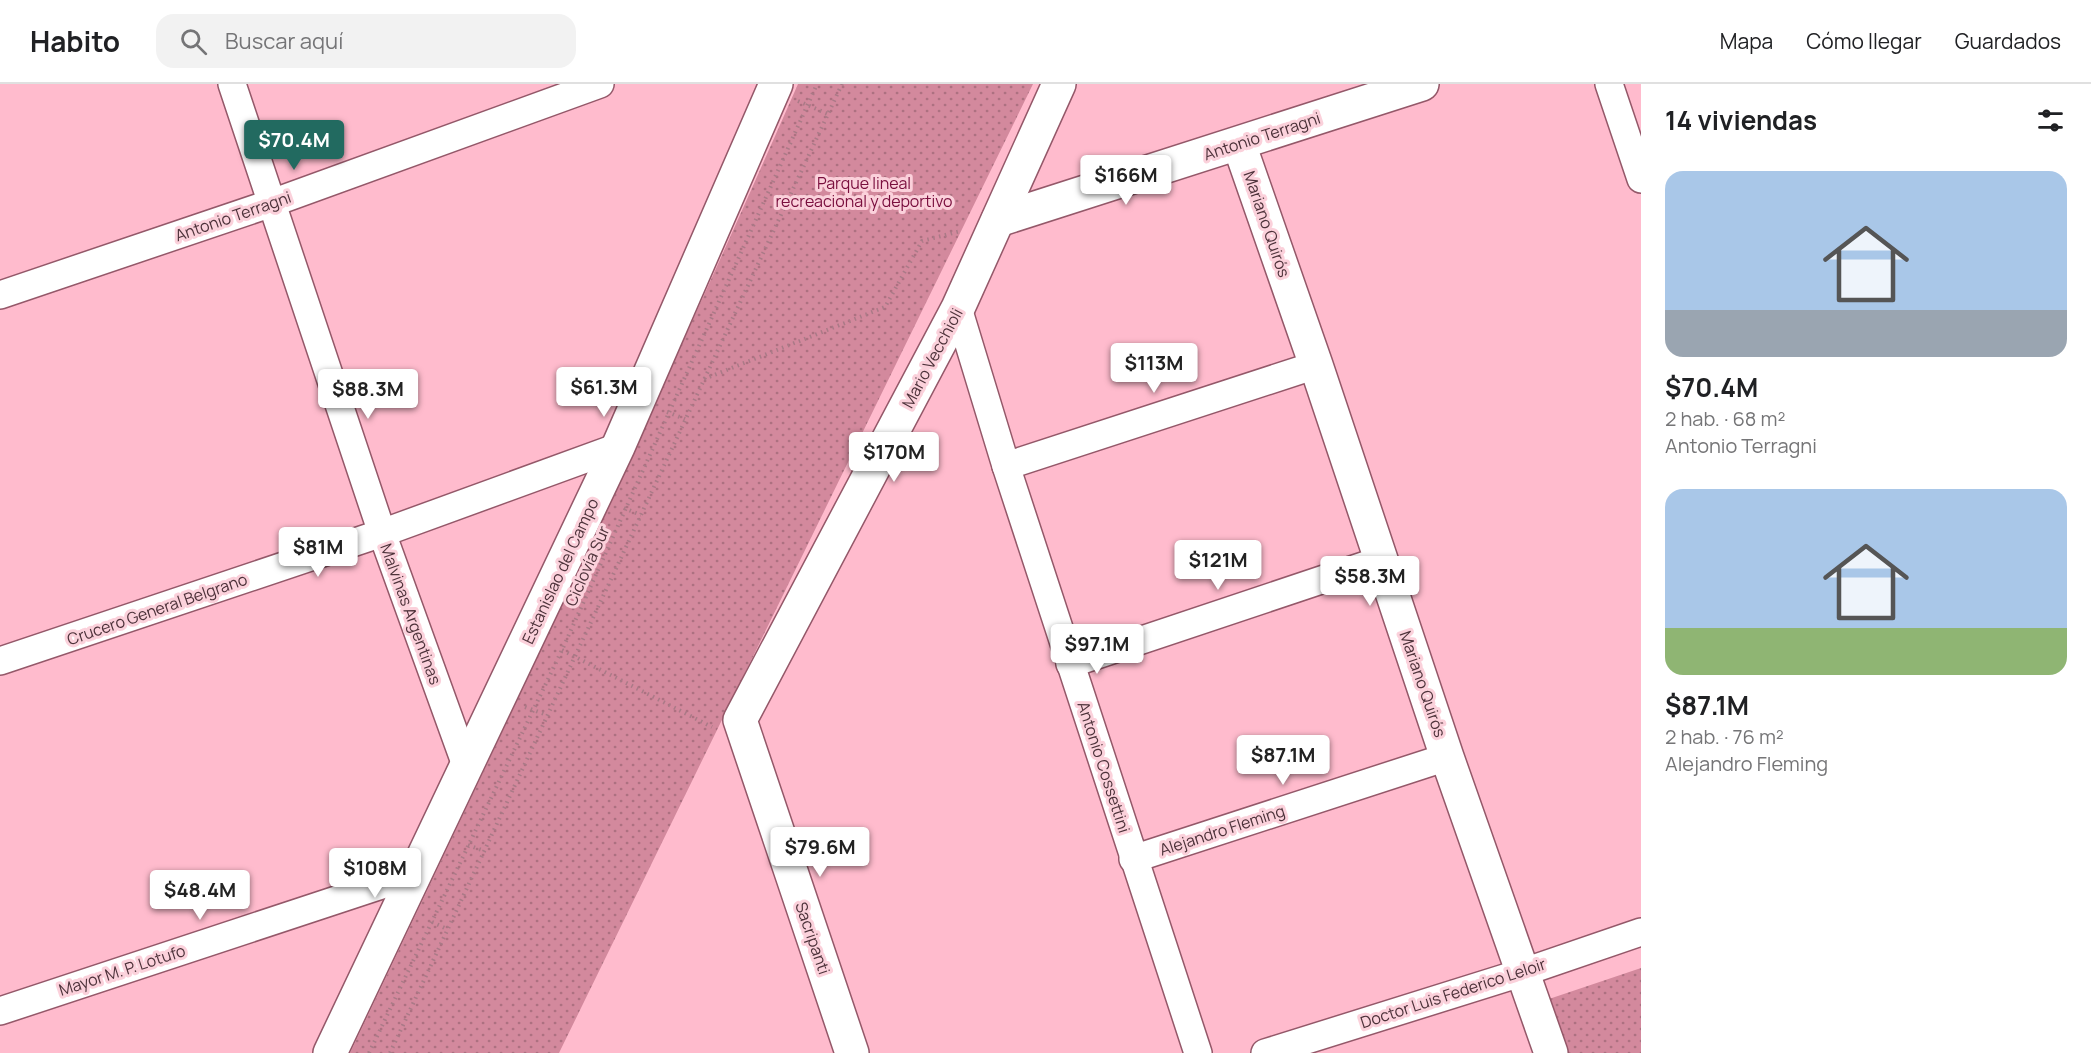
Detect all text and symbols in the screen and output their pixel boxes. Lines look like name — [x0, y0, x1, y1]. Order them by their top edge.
search box — [156, 14, 576, 68]
text: Habito — [30, 22, 120, 60]
icon: search — [177, 25, 210, 58]
text: Buscar aquí — [225, 26, 343, 56]
text: Mapa — [1720, 27, 1773, 55]
text: Cómo llegar — [1806, 27, 1922, 55]
text: Guardados — [1955, 27, 2061, 55]
text: 14 viviendas — [1665, 102, 1817, 138]
icon: filters — [2034, 104, 2067, 137]
street label: Antonio Terragni — [1201, 107, 1323, 165]
pin: $70.4M — [245, 120, 343, 171]
text: $70.4M — [258, 126, 330, 153]
pin: $166M — [1084, 155, 1168, 206]
text: $166M — [1094, 161, 1158, 188]
street label: Mariano Quirós — [1239, 168, 1295, 280]
park label: Parque lineal recreacional y deportivo — [776, 172, 953, 212]
street label: Antonio Terragni — [172, 186, 294, 246]
icon: home — [1812, 210, 1920, 318]
street label: Mario Vecchioli — [896, 304, 968, 412]
pin: $113M — [1112, 343, 1196, 394]
text: $113M — [1125, 349, 1183, 376]
pin: $61.3M — [555, 367, 653, 418]
pin: $88.3M — [319, 369, 417, 420]
text: $70.4M — [1665, 369, 1758, 405]
text: $61.3M — [570, 373, 638, 400]
text: $88.3M — [332, 375, 404, 402]
text: 2 hab. · 68 m² — [1665, 405, 1785, 432]
pin: $170M — [852, 432, 936, 483]
text: Antonio Terragni — [1665, 432, 1817, 459]
text: $170M — [863, 438, 925, 465]
street label: Estanislao del Campo — [517, 495, 603, 647]
street label: Ciclovía Sur — [560, 522, 615, 610]
pin: $81M — [282, 527, 354, 578]
icon: home — [1812, 528, 1920, 636]
text: $81M — [293, 533, 343, 560]
street label: Malvinas Argentinas — [375, 540, 447, 688]
pin: $121M — [1176, 540, 1260, 591]
text: $121M — [1188, 546, 1248, 573]
pin: $58.3M — [1321, 556, 1419, 607]
text: $58.3M — [1334, 562, 1406, 589]
street label: Crucero General Belgrano — [64, 568, 250, 650]
pin: $97.1M — [1048, 624, 1146, 675]
street label: Mariano Quirós — [1395, 628, 1451, 740]
text: $97.1M — [1065, 630, 1129, 657]
text: $87.1M — [1665, 687, 1749, 723]
street label: Antonio Cossettini — [1072, 698, 1136, 836]
text: 2 hab. · 76 m² — [1665, 723, 1784, 750]
pin: $87.1M — [1234, 735, 1332, 786]
text: $87.1M — [1251, 741, 1315, 768]
text: Alejandro Fleming — [1665, 750, 1828, 777]
street label: Alejandro Fleming — [1157, 799, 1287, 861]
pin: $79.6M — [771, 827, 869, 878]
text: $79.6M — [784, 833, 856, 860]
pin: $108M — [333, 848, 417, 899]
text: $108M — [343, 854, 407, 881]
pin: $48.4M — [151, 870, 249, 921]
text: $48.4M — [164, 876, 236, 903]
street label: Sacripanti — [790, 899, 836, 977]
street label: Mayor M. P. Lotufo — [56, 939, 188, 1001]
street label: Doctor Luis Federico Leloir — [1358, 953, 1549, 1033]

